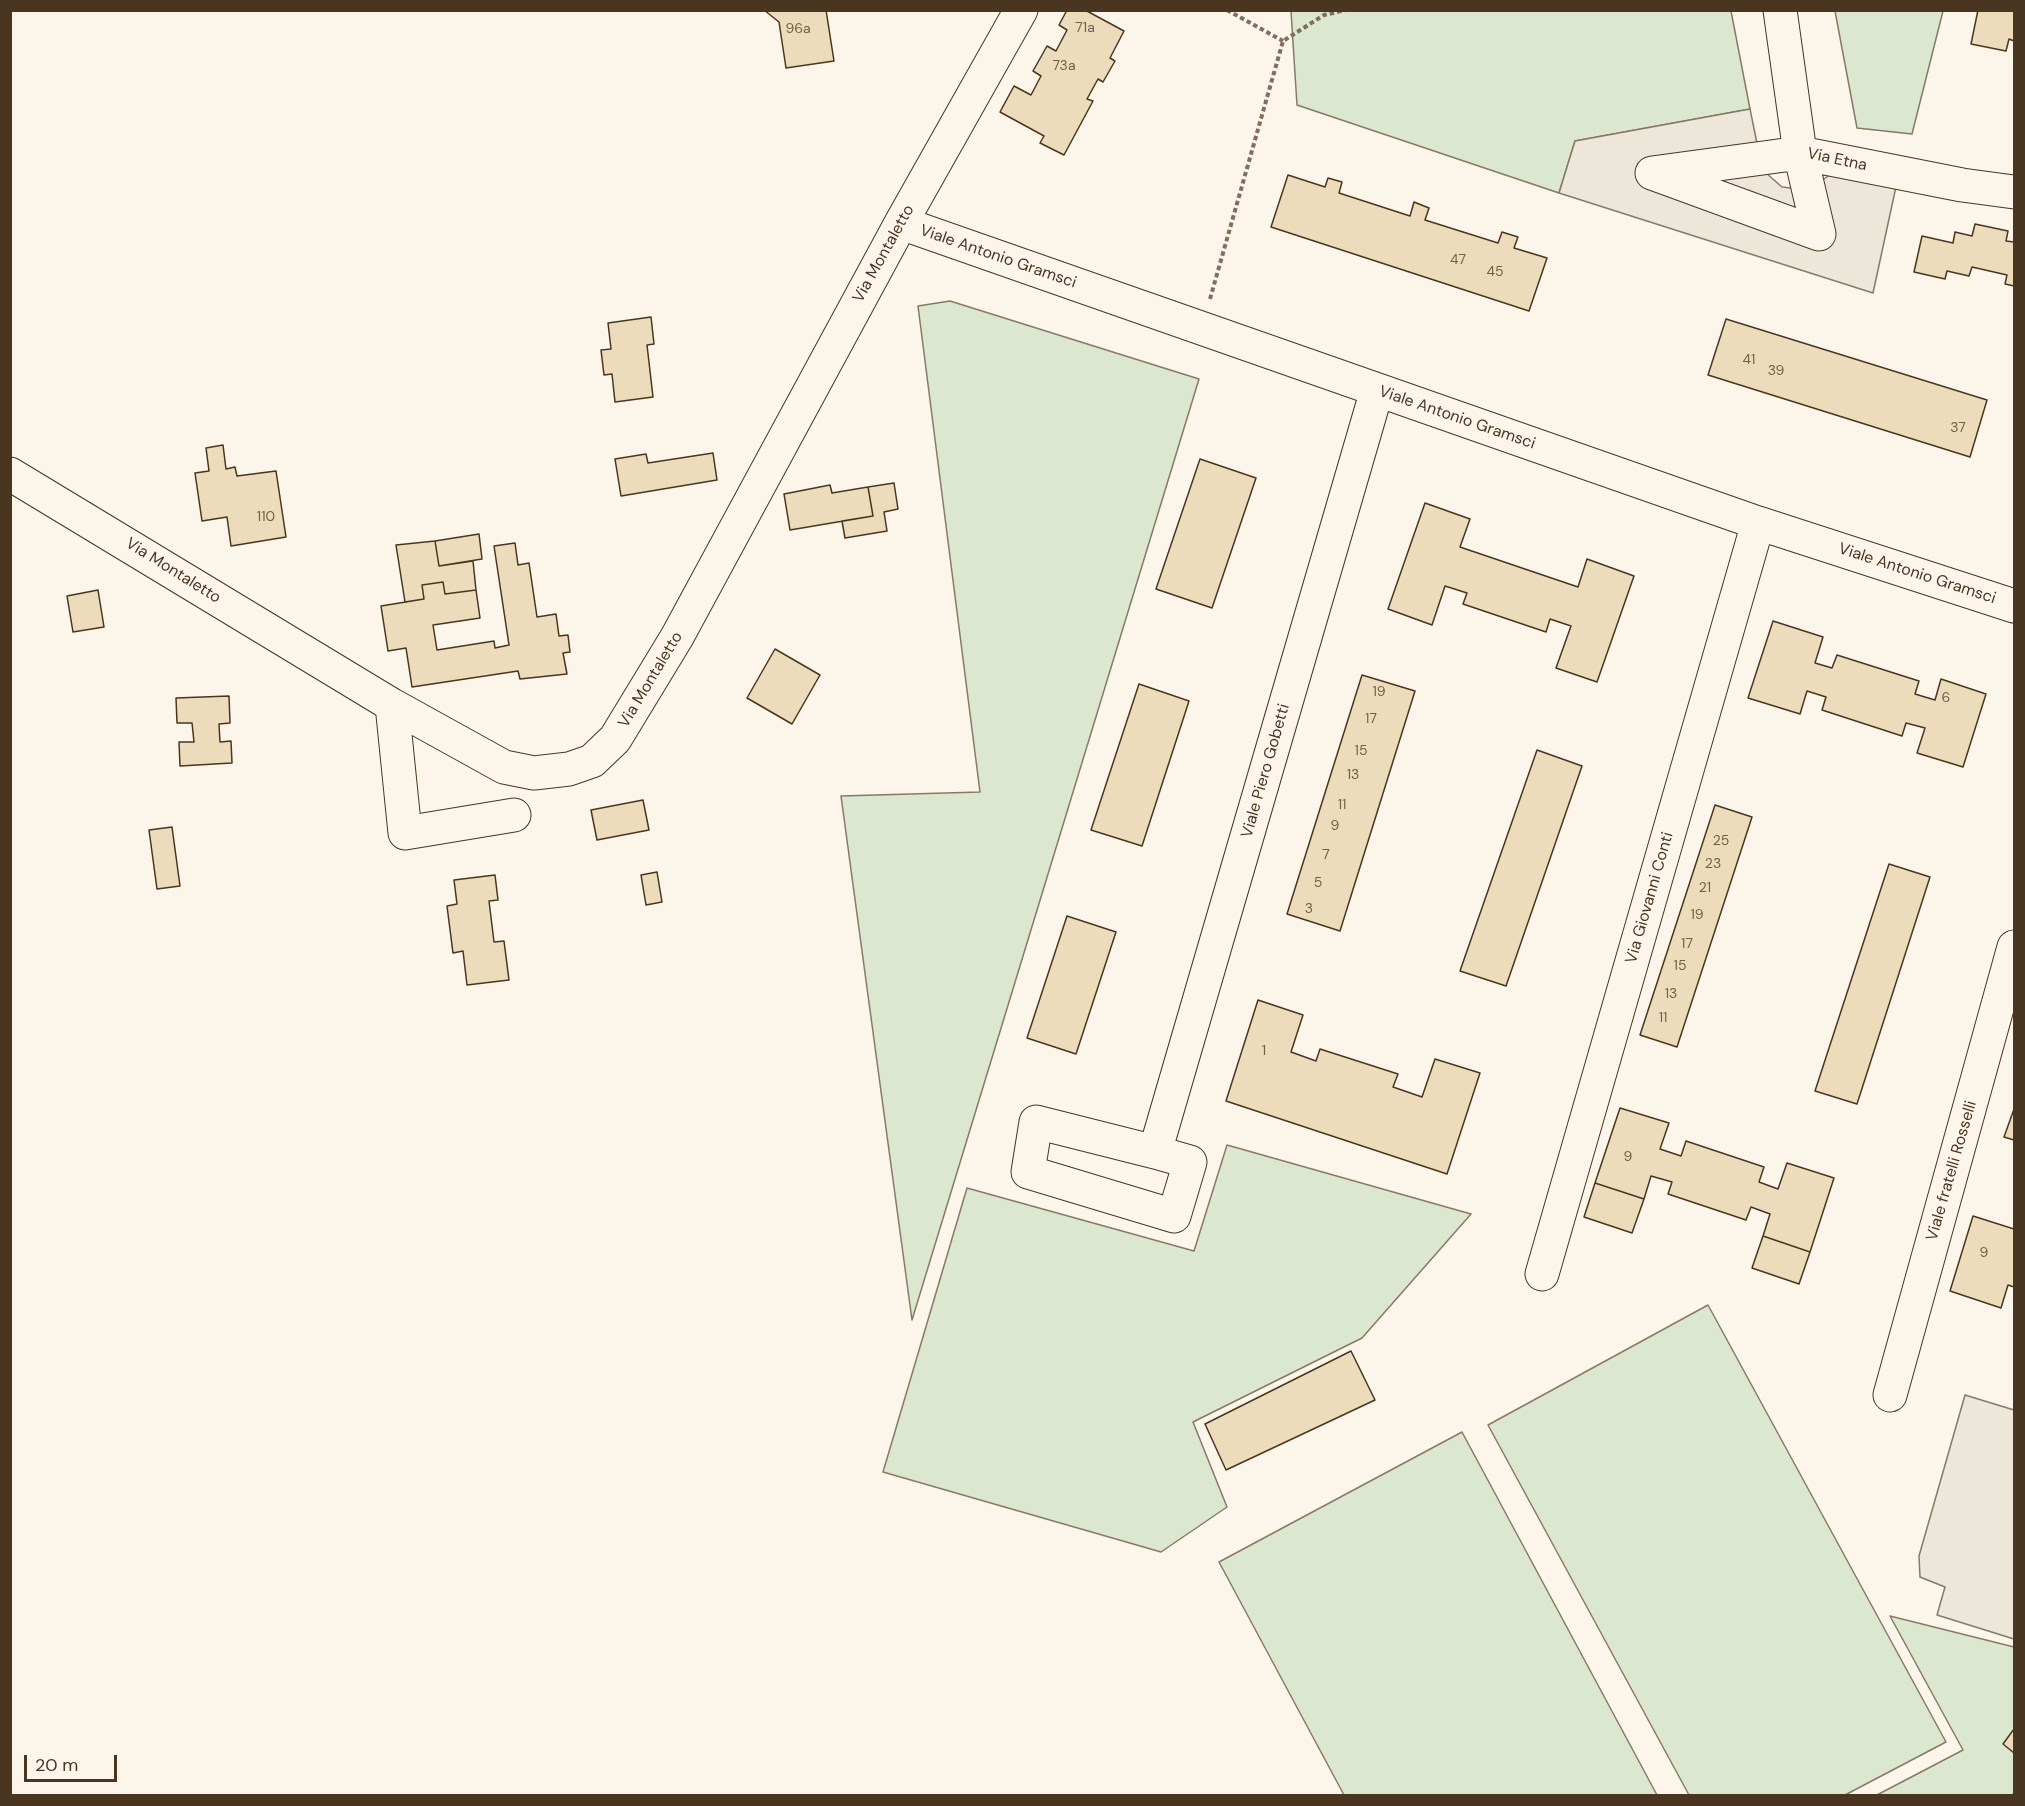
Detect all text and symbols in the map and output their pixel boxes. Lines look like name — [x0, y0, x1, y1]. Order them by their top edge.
house number: 71a — [1075, 20, 1095, 36]
house number: 96a — [785, 21, 811, 37]
house number: 73a — [1052, 58, 1076, 74]
street label: Via Etna — [1805, 144, 1869, 176]
street label: Via Montaletto — [849, 202, 919, 306]
street label: Viale Antonio Gramsci — [917, 221, 1079, 293]
house number: 47 — [1450, 252, 1466, 268]
house number: 45 — [1486, 264, 1504, 280]
house number: 41 — [1743, 352, 1755, 368]
house number: 39 — [1768, 363, 1784, 379]
street label: Viale Antonio Gramsci — [1376, 382, 1538, 454]
house number: 37 — [1950, 420, 1966, 436]
house number: 110 — [257, 509, 275, 525]
street label: Via Montaletto — [122, 534, 224, 608]
street label: Viale Antonio Gramsci — [1836, 539, 1998, 609]
street label: Via Montaletto — [615, 628, 687, 732]
house number: 19 — [1372, 684, 1386, 700]
house number: 6 — [1942, 690, 1950, 706]
street label: Viale Piero Gobetti — [1238, 702, 1294, 840]
house number: 17 — [1365, 711, 1377, 727]
house number: 15 — [1355, 743, 1367, 759]
house number: 13 — [1347, 767, 1359, 783]
house number: 11 — [1338, 797, 1346, 813]
house number: 9 — [1331, 818, 1339, 834]
street label: Via Giovanni Conti — [1622, 830, 1678, 966]
house number: 25 — [1713, 833, 1729, 849]
house number: 7 — [1322, 847, 1330, 863]
house number: 23 — [1705, 856, 1721, 872]
house number: 5 — [1314, 875, 1322, 891]
house number: 21 — [1699, 880, 1711, 896]
house number: 3 — [1305, 901, 1313, 917]
house number: 19 — [1690, 907, 1704, 923]
house number: 17 — [1681, 936, 1693, 952]
house number: 15 — [1674, 958, 1686, 974]
house number: 13 — [1665, 986, 1677, 1002]
house number: 11 — [1659, 1010, 1667, 1026]
house number: 1 — [1262, 1043, 1266, 1059]
street label: Viale fratelli Rosselli — [1923, 1099, 1981, 1243]
house number: 9 — [1624, 1149, 1632, 1165]
house number: 9 — [1980, 1245, 1988, 1261]
scale bar — [27, 1743, 120, 1781]
text: 20 m — [35, 1753, 78, 1777]

